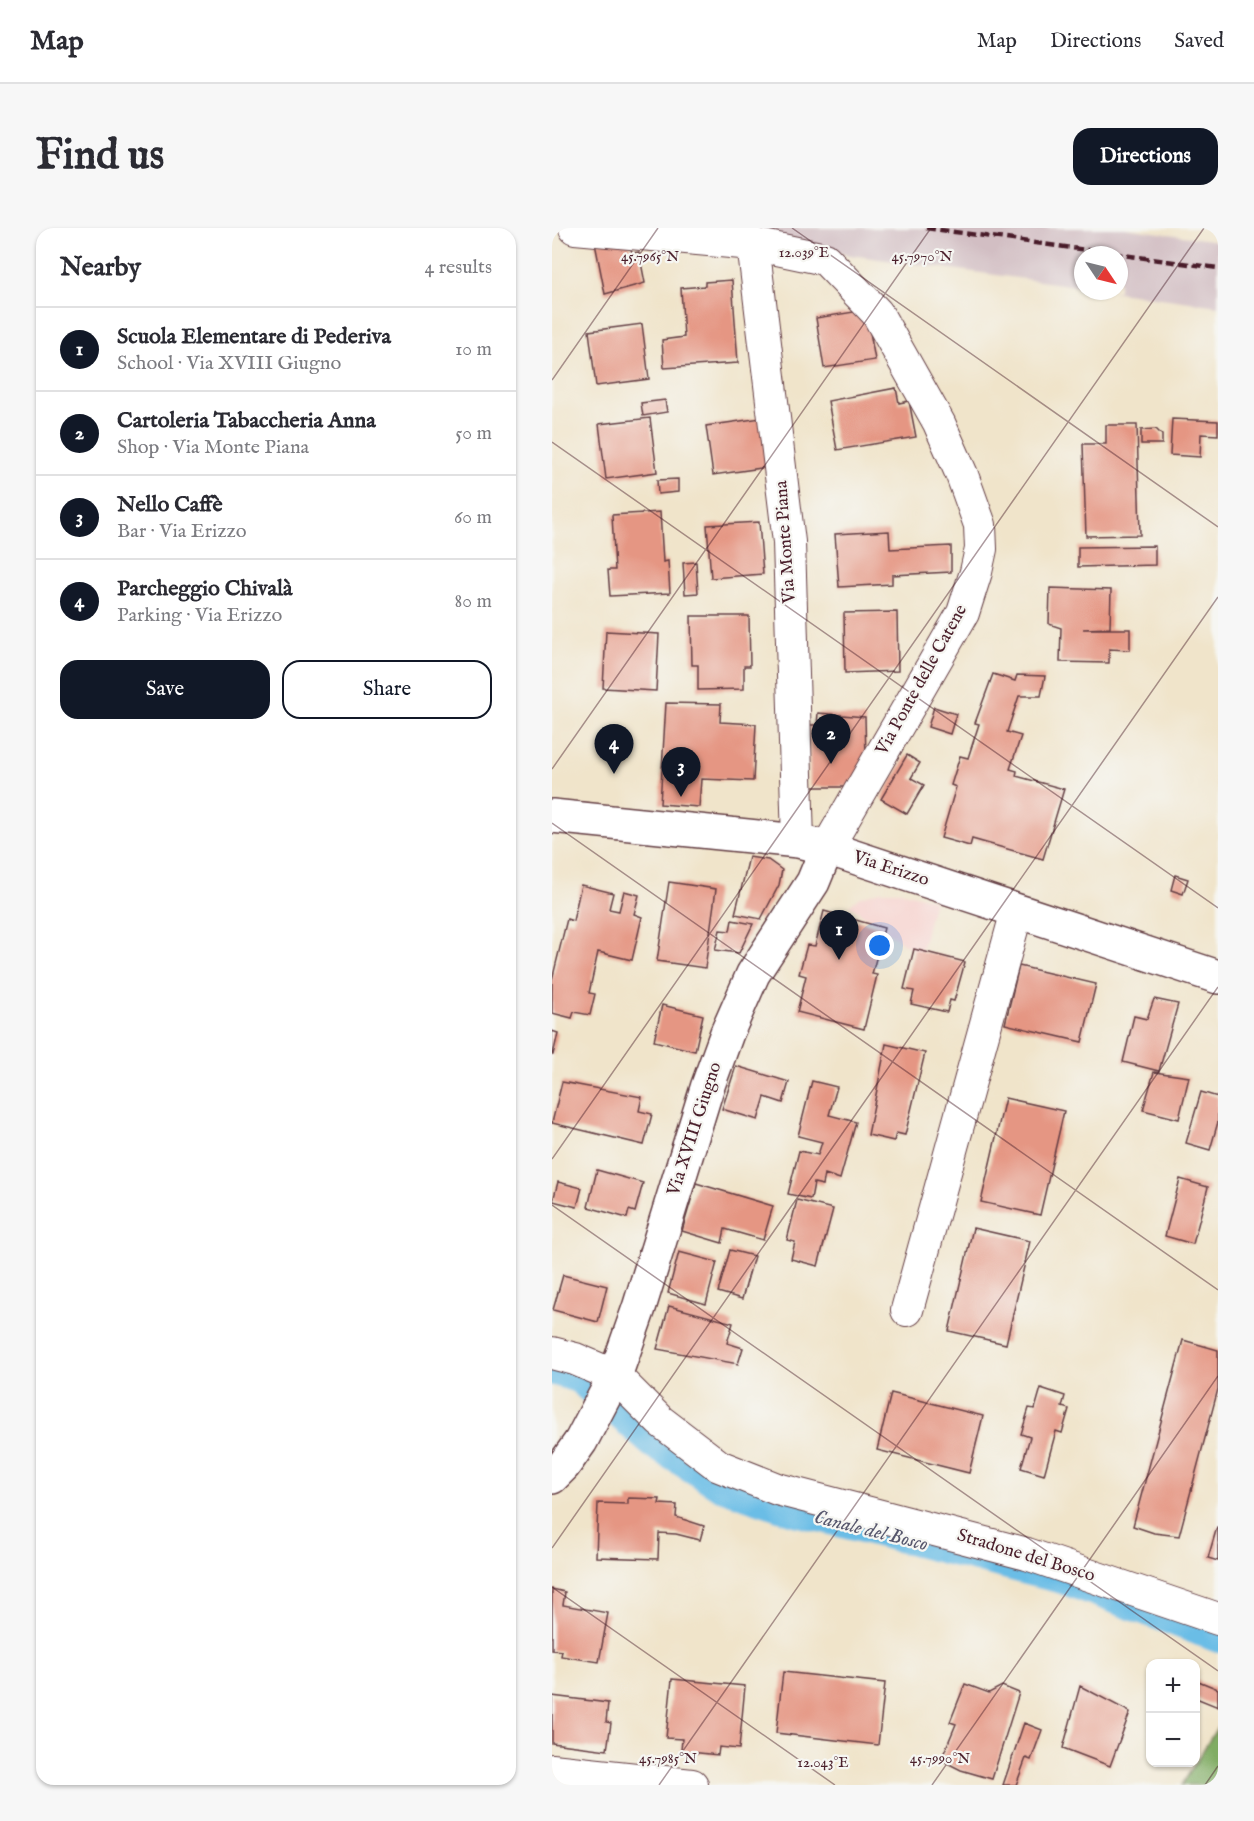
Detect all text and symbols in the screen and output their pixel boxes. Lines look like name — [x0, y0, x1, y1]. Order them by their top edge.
text: Map — [30, 24, 84, 59]
text: Map — [977, 28, 1017, 55]
text: Directions — [1050, 28, 1141, 55]
text: Saved — [1174, 28, 1224, 55]
button: Directions — [1073, 128, 1218, 185]
text: Find us — [36, 130, 164, 183]
text: 12.039°E — [779, 243, 829, 262]
north arrow — [1074, 246, 1128, 300]
text: 45.7965°N — [621, 247, 679, 266]
text: 45.7970°N — [892, 247, 952, 266]
text: Nearby — [60, 251, 141, 284]
text: 4 results — [425, 255, 492, 280]
text: Scuola Elementare di Pederiva — [117, 323, 391, 351]
text: 1 — [76, 337, 83, 362]
text: 10 m — [455, 337, 492, 362]
text: School · Via XVIII Giugno — [117, 351, 341, 376]
text: Cartoleria Tabaccheria Anna — [117, 407, 376, 435]
text: 2 — [75, 421, 84, 446]
text: 50 m — [455, 421, 492, 446]
text: Shop · Via Monte Piana — [117, 435, 309, 460]
street label: Via Monte Piana — [770, 480, 802, 605]
text: Nello Caffè — [117, 491, 223, 519]
text: 3 — [76, 505, 83, 530]
text: 60 m — [454, 505, 492, 530]
text: Bar · Via Erizzo — [117, 519, 247, 544]
text: Parcheggio Chivalà — [117, 575, 293, 603]
text: 4 — [75, 589, 84, 614]
text: 80 m — [455, 589, 492, 614]
street label: Via Ponte delle Catene — [871, 601, 973, 760]
text: Parking · Via Erizzo — [117, 603, 282, 628]
button: Save — [60, 660, 270, 719]
button: Share — [282, 660, 492, 719]
pin: 2 — [812, 714, 850, 764]
pin: 4 — [594, 724, 634, 774]
pin: 3 — [662, 748, 700, 797]
street label: Via Erizzo — [849, 846, 932, 892]
pin: 1 — [820, 910, 858, 960]
your location — [865, 931, 894, 960]
street label: Via XVIII Giugno — [662, 1059, 728, 1200]
water label: Canale del Bosco — [812, 1505, 930, 1557]
street label: Stradone del Bosco — [954, 1524, 1098, 1588]
map controls — [1146, 1659, 1200, 1767]
button: + — [1146, 1659, 1200, 1713]
button: − — [1146, 1713, 1200, 1767]
text: 45.7985°N — [639, 1749, 697, 1768]
text: 45.7990°N — [910, 1749, 970, 1768]
text: 12.043°E — [797, 1753, 849, 1772]

